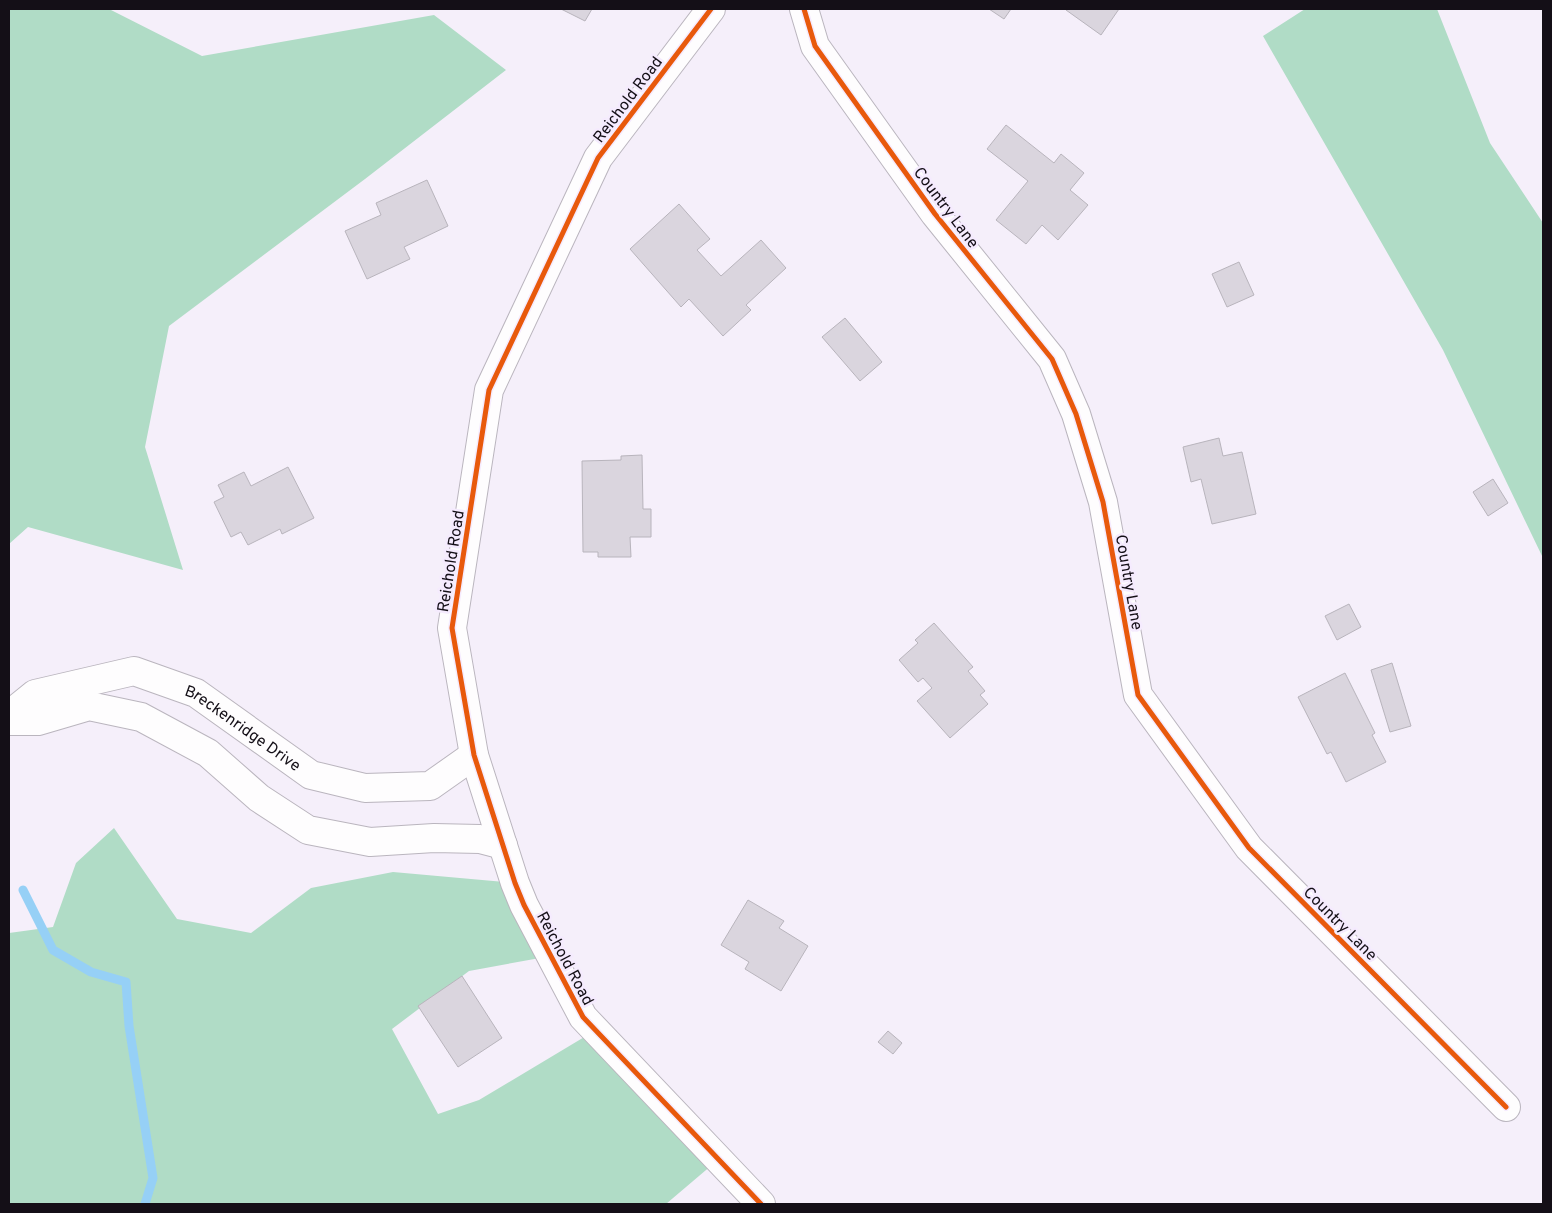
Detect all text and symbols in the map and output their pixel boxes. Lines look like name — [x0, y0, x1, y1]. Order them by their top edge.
street label: Reichold Road — [590, 53, 668, 147]
street label: Country Lane — [908, 164, 982, 253]
street label: Reichold Road — [434, 509, 470, 614]
street label: Country Lane — [1110, 533, 1146, 632]
street label: Breckenridge Drive — [182, 682, 304, 777]
street label: Country Lane — [1298, 883, 1381, 966]
street label: Reichold Road — [531, 909, 597, 1009]

